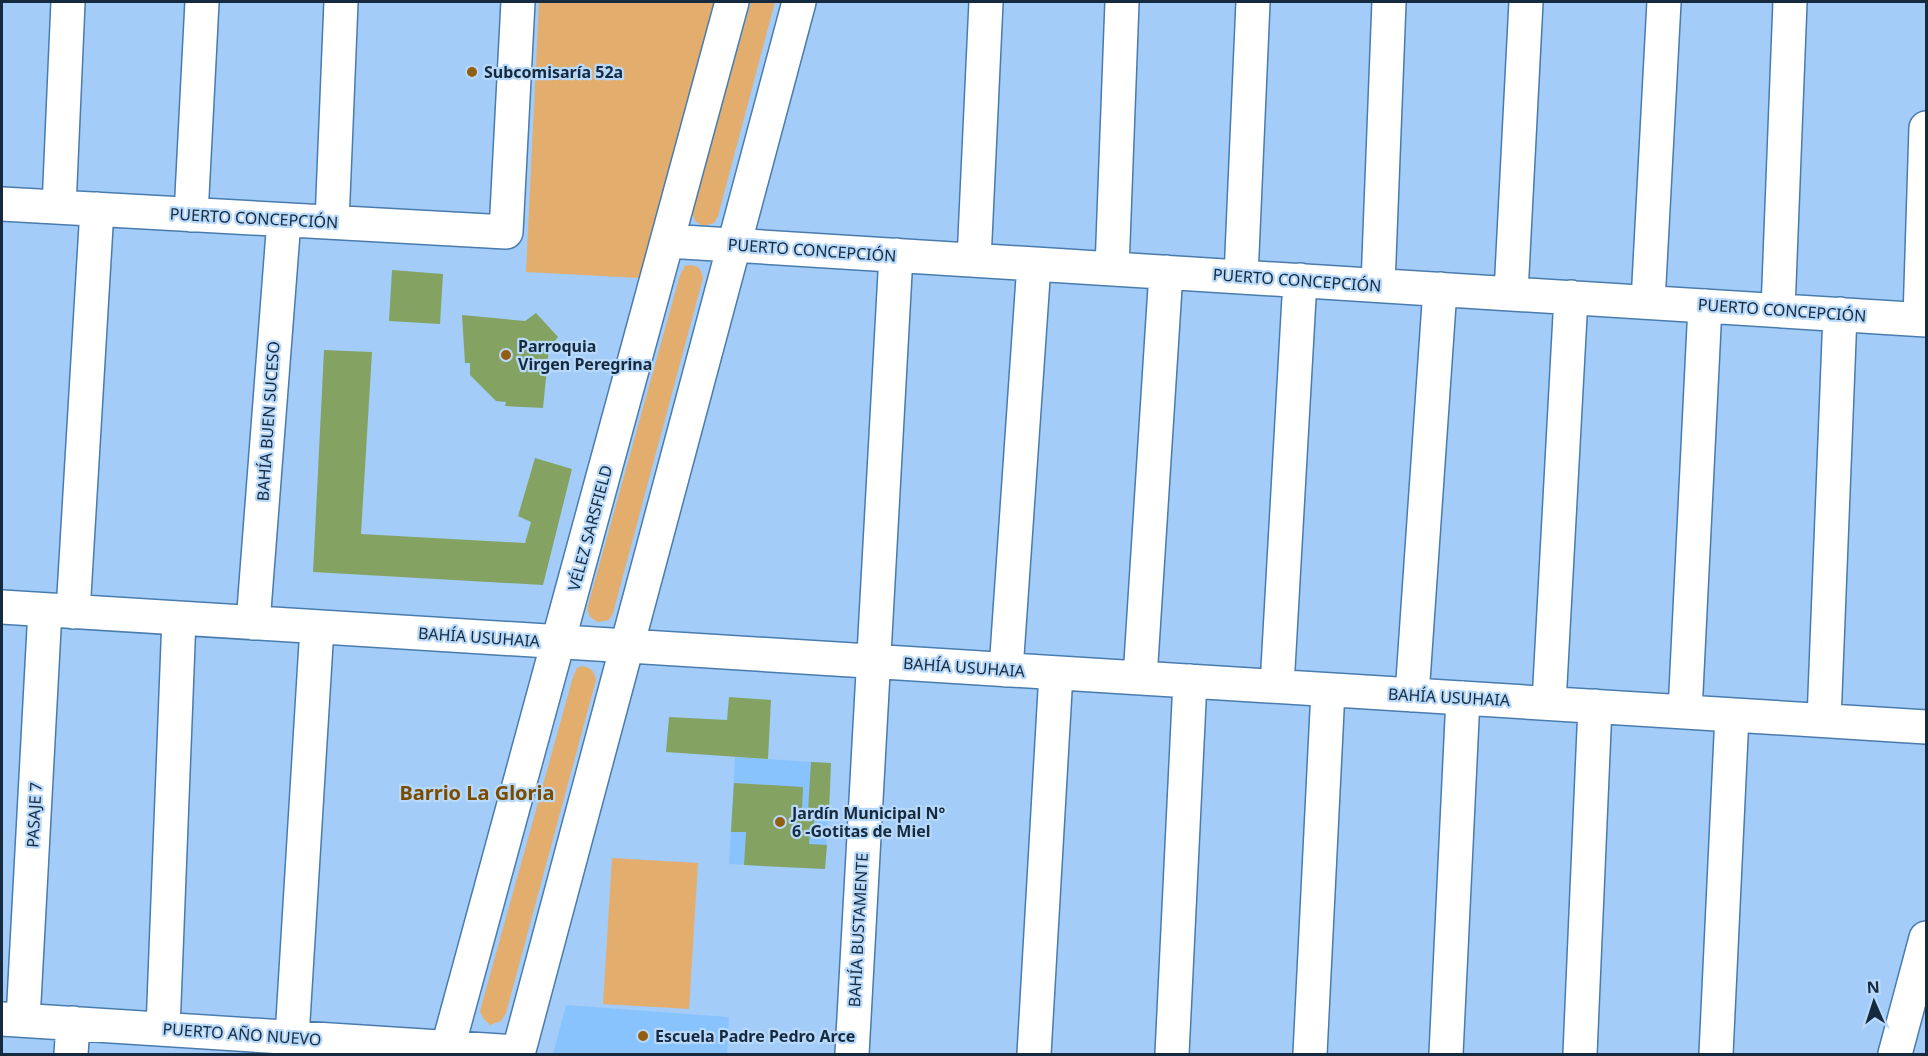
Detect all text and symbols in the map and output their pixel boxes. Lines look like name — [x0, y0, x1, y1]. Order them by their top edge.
place label: Subcomisaría 52a — [484, 61, 623, 83]
marker: Subcomisaría 52a — [465, 65, 479, 79]
street label: PUERTO CONCEPCIÓN — [169, 203, 339, 233]
street label: PUERTO CONCEPCIÓN — [727, 233, 897, 267]
street label: PUERTO CONCEPCIÓN — [1212, 263, 1382, 297]
street label: PUERTO CONCEPCIÓN — [1697, 293, 1867, 327]
place label: Parroquia Virgen Peregrina — [518, 335, 652, 375]
street label: BAHÍA BUEN SUCESO — [251, 340, 285, 502]
marker: Parroquia Virgen Peregrina — [499, 348, 513, 362]
street label: VÉLEZ SARSFIELD — [563, 463, 617, 593]
street label: BAHÍA USUHAIA — [417, 622, 541, 652]
street label: BAHÍA USUHAIA — [902, 652, 1026, 682]
street label: BAHÍA USUHAIA — [1387, 683, 1511, 711]
district label: Barrio La Gloria — [399, 779, 555, 806]
street label: PASAJE 7 — [21, 782, 47, 848]
place label: Jardín Municipal N° 6 -Gotitas de Miel — [790, 802, 946, 842]
marker: Jardín Municipal N° 6 -Gotitas de Miel — [773, 815, 787, 829]
street label: BAHÍA BUSTAMENTE — [843, 852, 873, 1008]
north arrow — [1844, 972, 1904, 1032]
text: N — [1866, 976, 1880, 998]
street label: PUERTO AÑO NUEVO — [162, 1017, 322, 1051]
place label: Escuela Padre Pedro Arce — [655, 1025, 855, 1047]
marker: Escuela Padre Pedro Arce — [636, 1029, 650, 1043]

